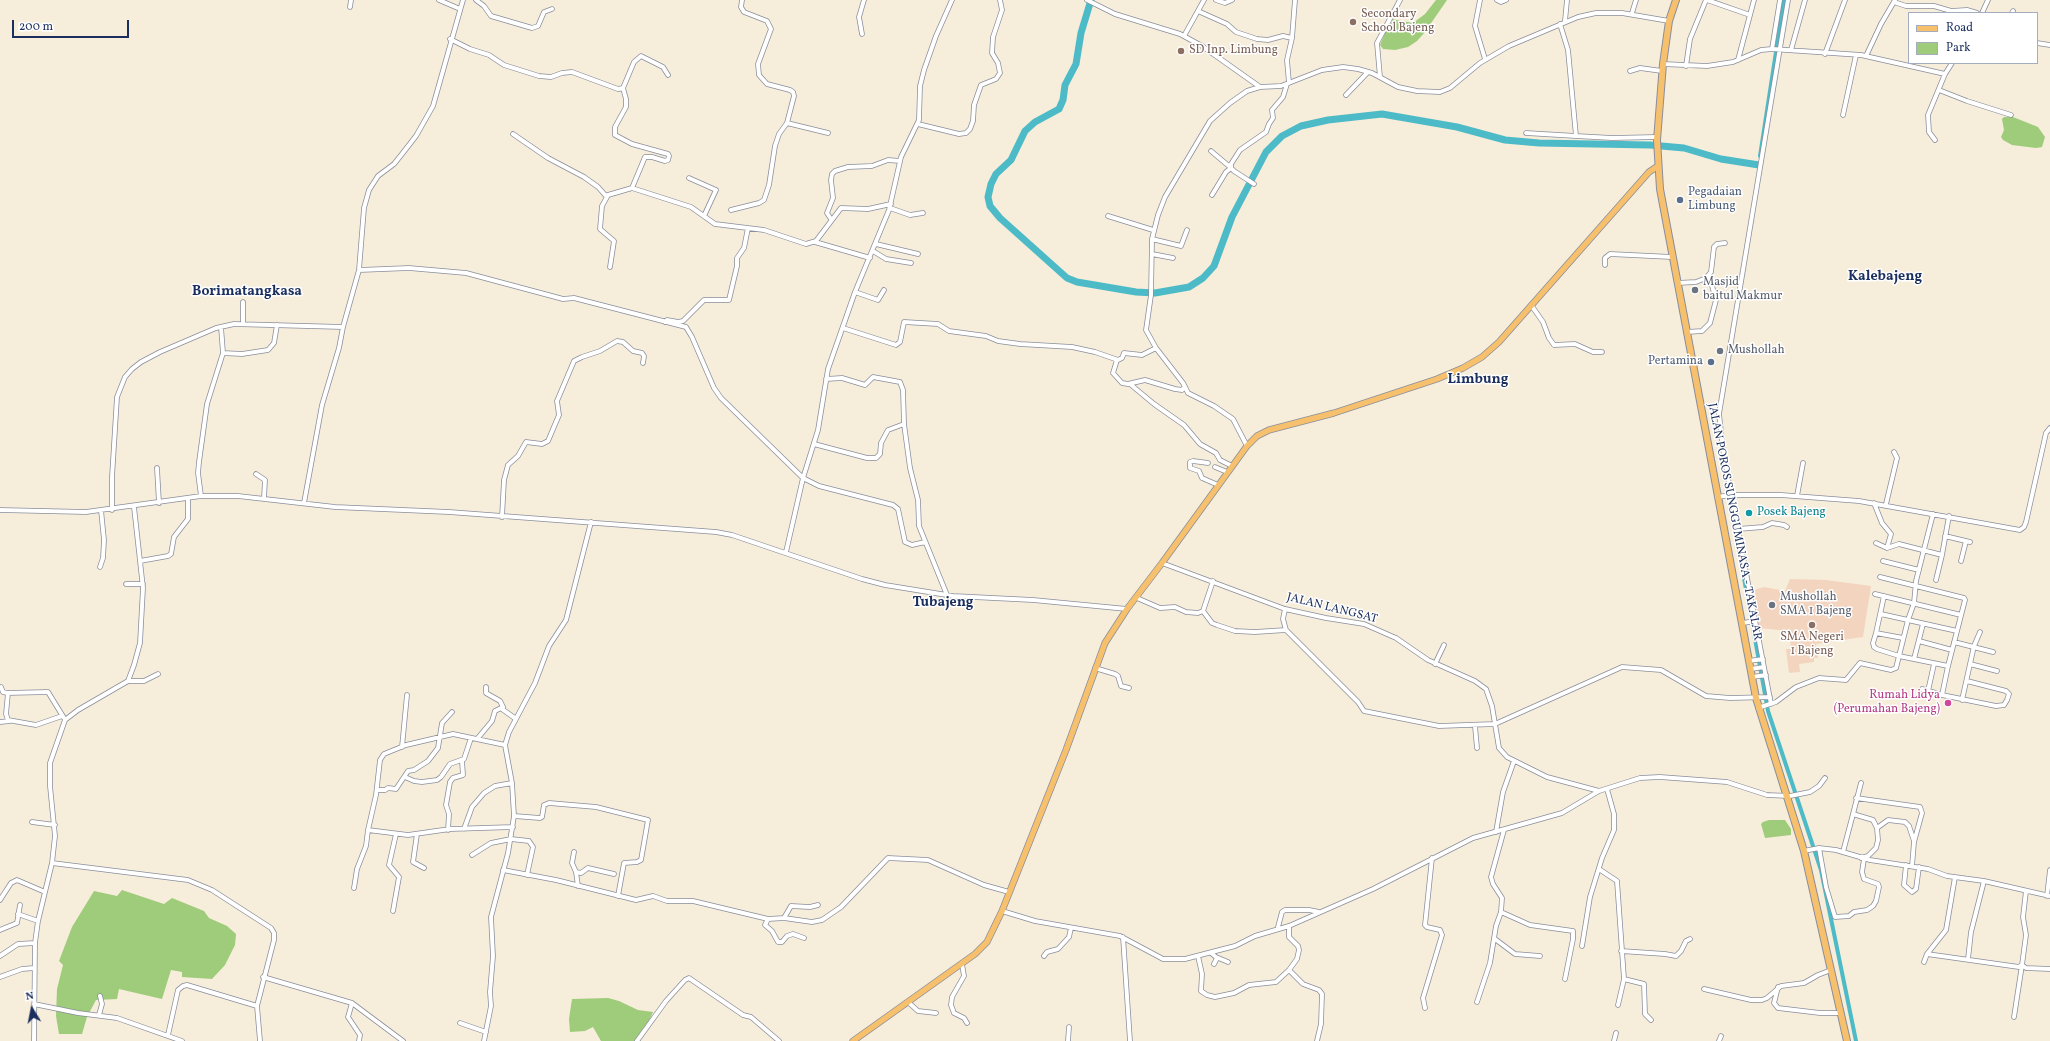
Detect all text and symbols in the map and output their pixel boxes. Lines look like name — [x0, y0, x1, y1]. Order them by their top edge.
place label: Secondary School Bajeng — [1361, 8, 1434, 36]
scale bar — [14, 12, 131, 38]
legend — [1908, 12, 2038, 64]
marker: Secondary School Bajeng — [1348, 17, 1358, 27]
text: 200 m — [19, 19, 53, 35]
text: Road — [1946, 20, 1973, 36]
text: Park — [1946, 40, 1971, 56]
place label: SD Inp. Limbung — [1189, 44, 1278, 58]
marker: SD Inp. Limbung — [1176, 46, 1186, 56]
place label: Pegadaian Limbung — [1688, 186, 1742, 214]
marker: Pegadaian Limbung — [1675, 195, 1685, 205]
district label: Kalebajeng — [1848, 269, 1922, 285]
place label: Masjid baitul Makmur — [1703, 276, 1782, 304]
district label: Borimatangkasa — [192, 284, 302, 300]
marker: Masjid baitul Makmur — [1690, 285, 1700, 295]
place label: Mushollah — [1728, 344, 1785, 358]
marker: Mushollah — [1715, 346, 1725, 356]
place label: Pertamina — [1648, 355, 1703, 369]
marker: Pertamina — [1706, 357, 1716, 367]
district label: Limbung — [1448, 372, 1508, 388]
street label: JALAN POROS SUNGGUMINASA - TAKALAR — [1704, 402, 1764, 642]
place label: Posek Bajeng — [1757, 506, 1826, 520]
marker: Posek Bajeng — [1744, 508, 1754, 518]
street label: JALAN LANGSAT — [1285, 591, 1379, 627]
place label: Mushollah SMA 1 Bajeng — [1780, 591, 1852, 619]
district label: Tubajeng — [912, 595, 974, 611]
marker: Mushollah SMA 1 Bajeng — [1767, 600, 1777, 610]
marker: SMA Negeri 1 Bajeng — [1807, 620, 1817, 630]
place label: SMA Negeri 1 Bajeng — [1780, 631, 1844, 659]
place label: Rumah Lidya (Perumahan Bajeng) — [1834, 689, 1940, 717]
marker: Rumah Lidya (Perumahan Bajeng) — [1943, 698, 1953, 708]
north arrow — [12, 989, 52, 1029]
text: N — [25, 989, 35, 1005]

